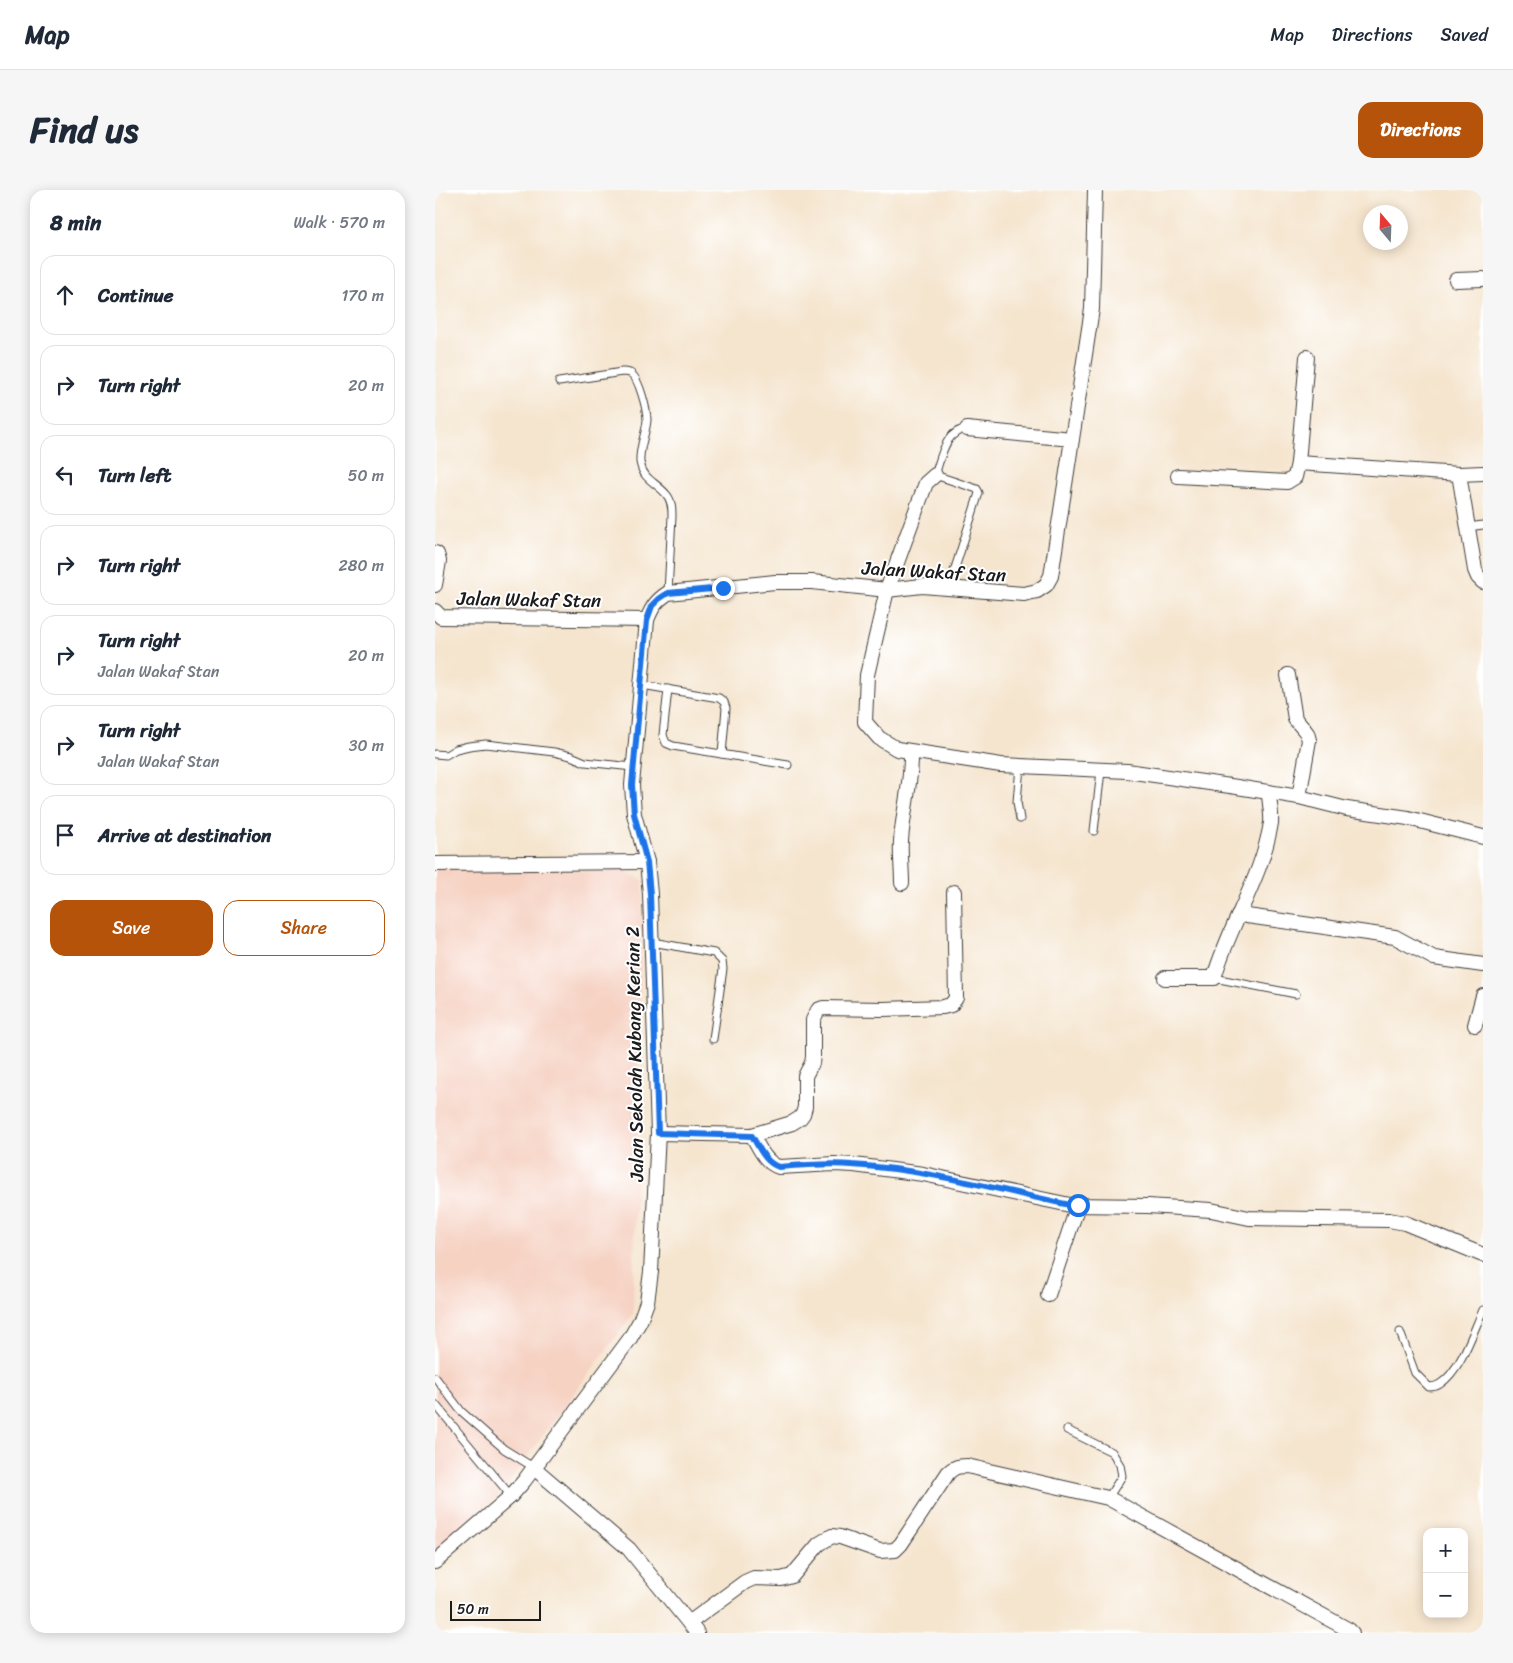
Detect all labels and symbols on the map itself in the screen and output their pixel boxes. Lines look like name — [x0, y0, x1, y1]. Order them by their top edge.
north arrow — [1363, 205, 1408, 250]
street label: Jalan Wakaf Stan — [860, 551, 1007, 592]
route end — [712, 577, 735, 600]
street label: Jalan Wakaf Stan — [456, 582, 601, 617]
street label: Jalan Sekolah Kubang Kerian 2 — [616, 926, 653, 1183]
route start — [1067, 1194, 1090, 1217]
scale bar — [450, 1598, 541, 1621]

